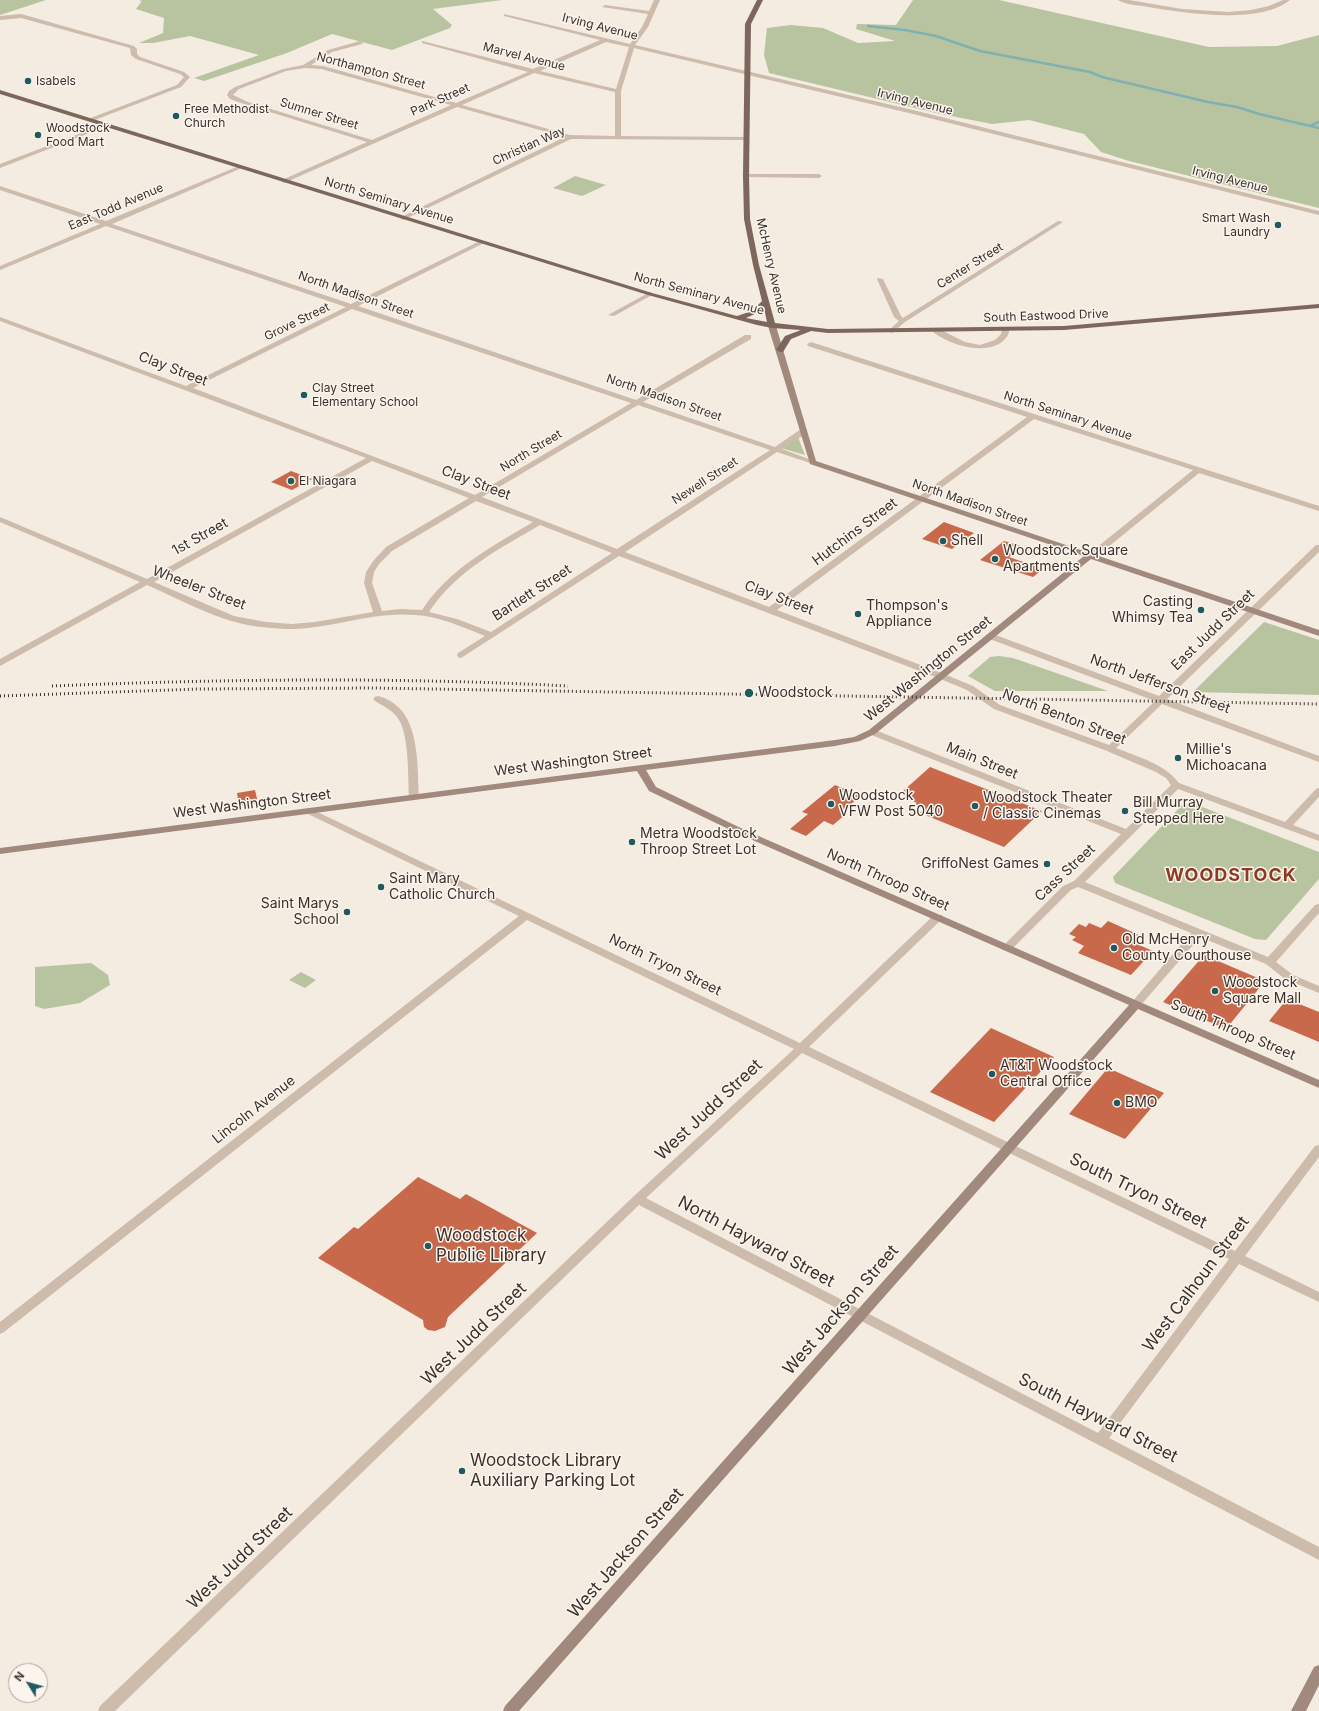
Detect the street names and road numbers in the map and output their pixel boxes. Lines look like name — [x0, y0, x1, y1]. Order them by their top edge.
street label: Irving Avenue — [561, 11, 639, 43]
street label: Marvel Avenue — [481, 40, 567, 74]
street label: Northampton Street — [315, 50, 427, 92]
street label: Park Street — [408, 81, 472, 119]
street label: Irving Avenue — [876, 86, 954, 118]
street label: Sumner Street — [278, 95, 360, 133]
street label: Christian Way — [490, 123, 568, 169]
street label: Irving Avenue — [1191, 164, 1269, 196]
street label: North Seminary Avenue — [323, 174, 455, 228]
street label: East Todd Avenue — [66, 180, 166, 234]
street label: McHenry Avenue — [753, 217, 789, 315]
street label: Center Street — [934, 240, 1006, 292]
street label: North Madison Street — [296, 268, 416, 322]
street label: North Seminary Avenue — [632, 270, 766, 318]
street label: Grove Street — [262, 300, 332, 344]
street label: South Eastwood Drive — [983, 307, 1109, 325]
street label: Clay Street — [136, 348, 210, 390]
street label: North Madison Street — [604, 371, 724, 425]
street label: North Seminary Avenue — [1002, 388, 1134, 444]
street label: North Street — [498, 427, 564, 475]
street label: Newell Street — [669, 454, 741, 508]
street label: Clay Street — [439, 462, 513, 504]
street label: North Madison Street — [910, 476, 1030, 530]
street label: Hutchins Street — [809, 495, 901, 569]
street label: 1st Street — [169, 515, 231, 559]
street label: Bartlett Street — [489, 561, 575, 625]
street label: Wheeler Street — [150, 562, 248, 614]
street label: Clay Street — [742, 577, 816, 619]
street label: East Judd Street — [1168, 586, 1258, 674]
street label: West Washington Street — [861, 613, 995, 725]
street label: North Jefferson Street — [1088, 651, 1232, 717]
street label: North Benton Street — [1000, 686, 1128, 748]
street label: Main Street — [944, 739, 1020, 783]
street label: West Washington Street — [493, 744, 653, 780]
street label: West Washington Street — [172, 786, 332, 822]
street label: Cass Street — [1031, 841, 1099, 905]
street label: North Throop Street — [824, 845, 952, 915]
street label: North Tryon Street — [606, 931, 724, 999]
street label: South Throop Street — [1168, 996, 1298, 1064]
street label: West Judd Street — [651, 1055, 767, 1165]
street label: Lincoln Avenue — [209, 1072, 299, 1148]
street label: South Tryon Street — [1066, 1149, 1210, 1233]
street label: North Hayward Street — [674, 1192, 838, 1292]
street label: West Calhoun Street — [1138, 1212, 1254, 1356]
street label: West Jackson Street — [779, 1241, 903, 1379]
street label: West Judd Street — [417, 1279, 531, 1389]
street label: South Hayward Street — [1015, 1369, 1181, 1467]
street label: West Jackson Street — [564, 1484, 688, 1622]
street label: West Judd Street — [183, 1503, 297, 1613]

